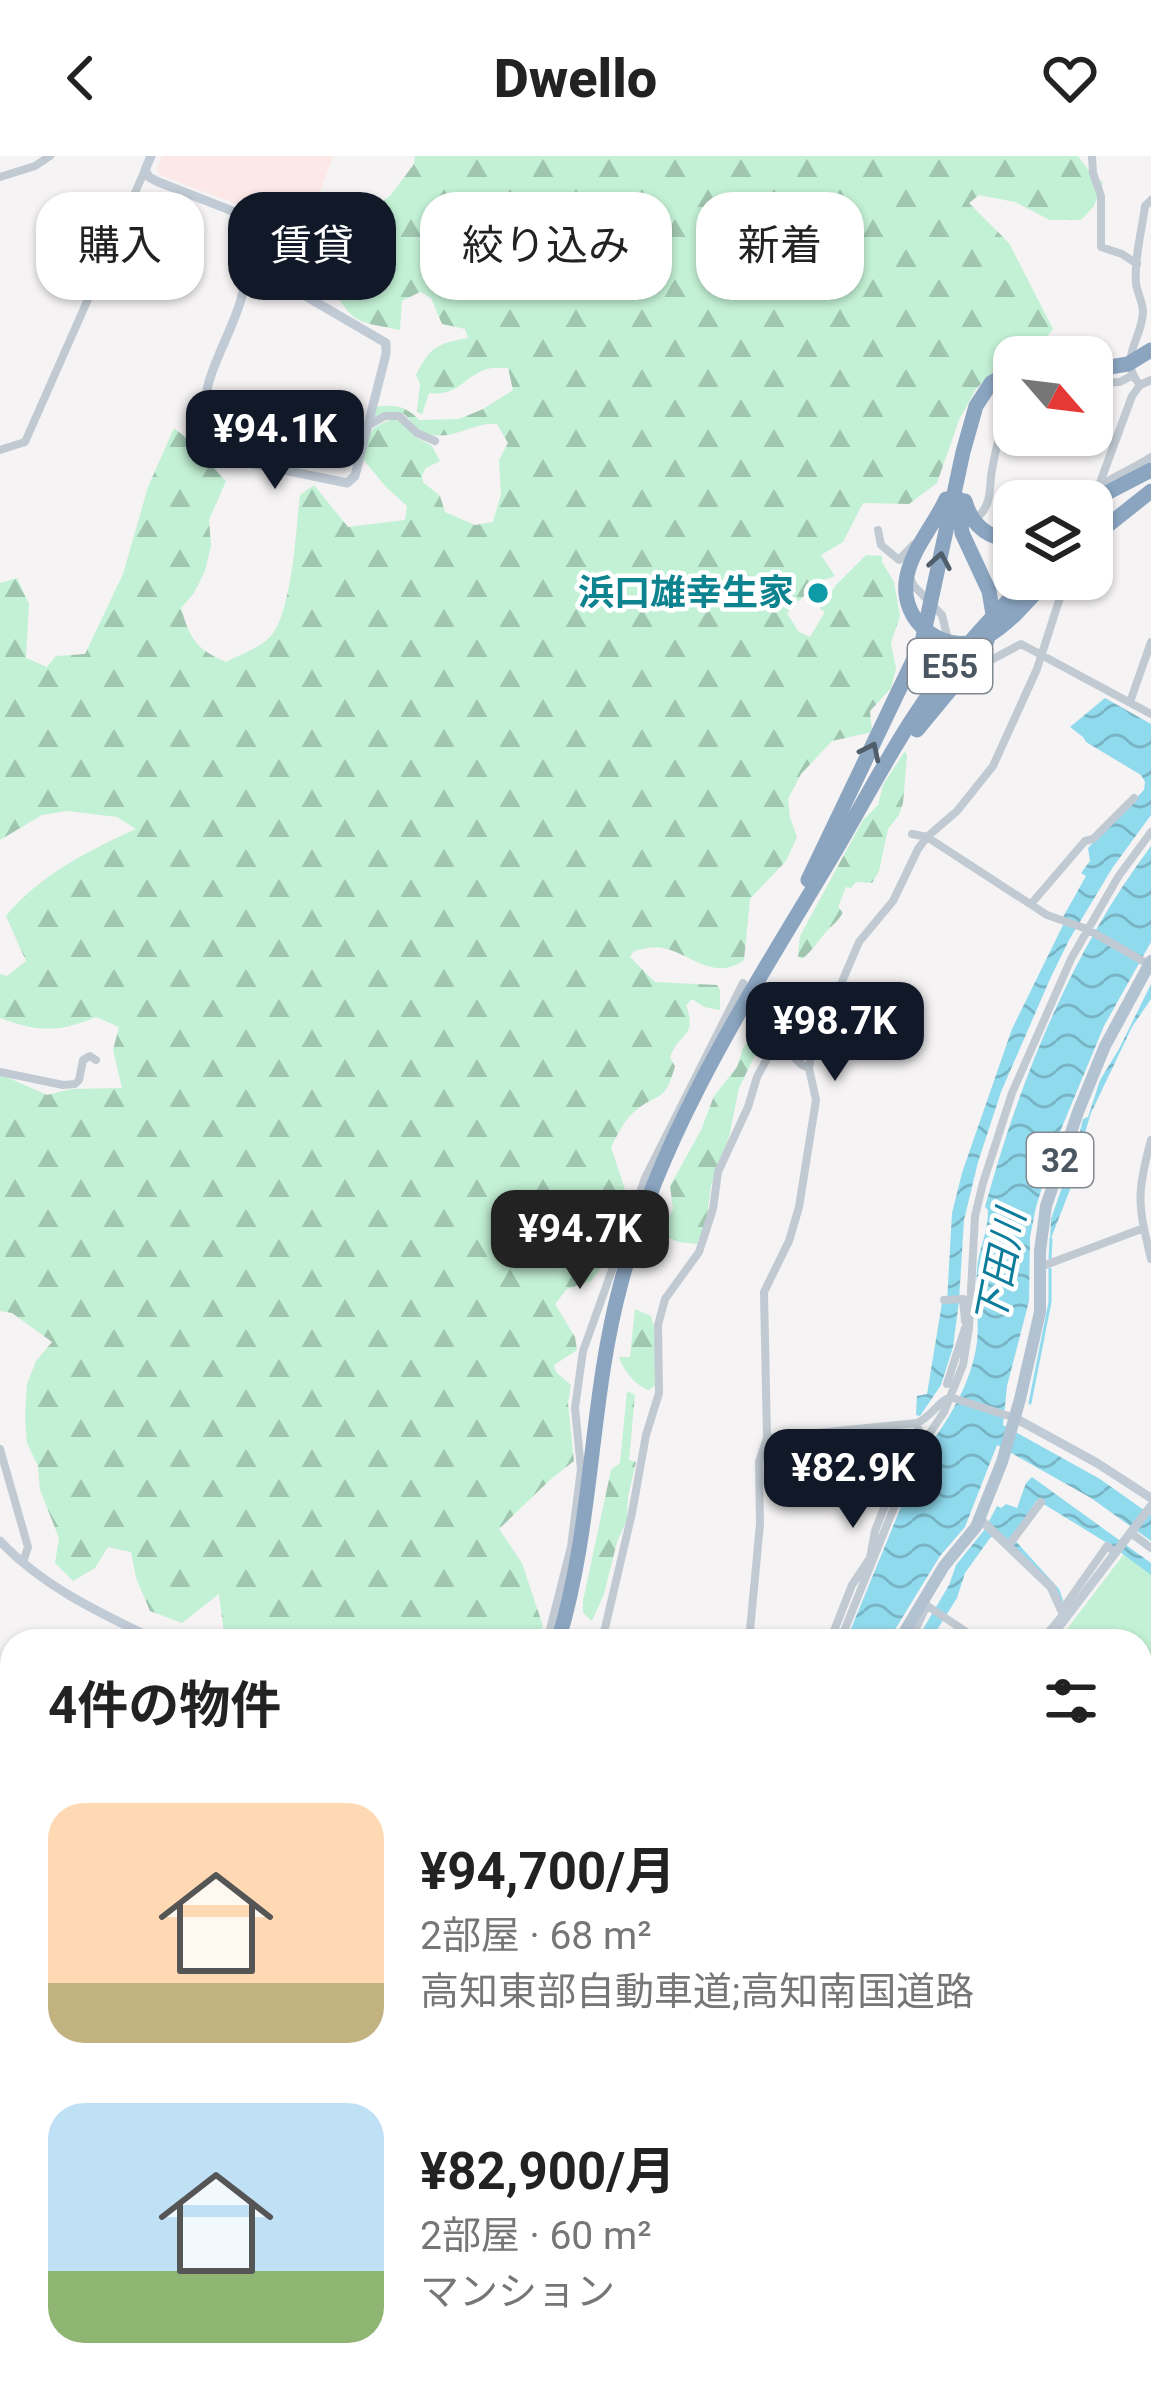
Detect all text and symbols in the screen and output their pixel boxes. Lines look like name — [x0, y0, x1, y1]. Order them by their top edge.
icon: back — [48, 45, 114, 111]
icon: heart — [1037, 45, 1103, 111]
text: Dwello — [494, 47, 657, 110]
chip: 購入 — [36, 192, 204, 300]
chip: 賃貸 — [228, 192, 396, 300]
chip: 絞り込み — [420, 192, 672, 300]
chip: 新着 — [696, 192, 864, 300]
north arrow — [993, 336, 1113, 456]
map controls — [993, 336, 1113, 600]
pin: ¥94.1K — [177, 390, 373, 492]
text: ¥94.1K — [213, 406, 337, 452]
button: layers — [993, 480, 1113, 600]
one-way arrow — [926, 551, 952, 571]
place label: 浜口雄幸生家 — [578, 572, 794, 614]
marker: 浜口雄幸生家 — [805, 580, 831, 606]
road number: E55 — [908, 639, 992, 693]
one-way arrow — [857, 742, 880, 763]
pin: ¥98.7K — [737, 982, 933, 1084]
text: ¥98.7K — [773, 998, 897, 1044]
road number: 32 — [1027, 1133, 1093, 1187]
pin: ¥94.7K — [482, 1190, 678, 1292]
water label: 下田川 — [967, 1202, 1036, 1330]
text: ¥94.7K — [518, 1206, 642, 1252]
pin: ¥82.9K — [755, 1429, 951, 1531]
text: ¥82.9K — [791, 1445, 915, 1491]
icon: filters — [1038, 1668, 1104, 1734]
text: 4件の物件 — [48, 1676, 281, 1735]
text: ¥94,700/月 — [420, 1842, 676, 1901]
icon: home — [144, 1851, 288, 1995]
text: 2部屋 · 68 m² — [420, 1913, 651, 1959]
text: 高知東部自動車道;高知南国道路 — [420, 1969, 974, 2015]
text: ¥82,900/月 — [420, 2142, 676, 2201]
icon: home — [144, 2151, 288, 2295]
text: 2部屋 · 60 m² — [420, 2213, 651, 2259]
text: マンション — [420, 2269, 615, 2315]

